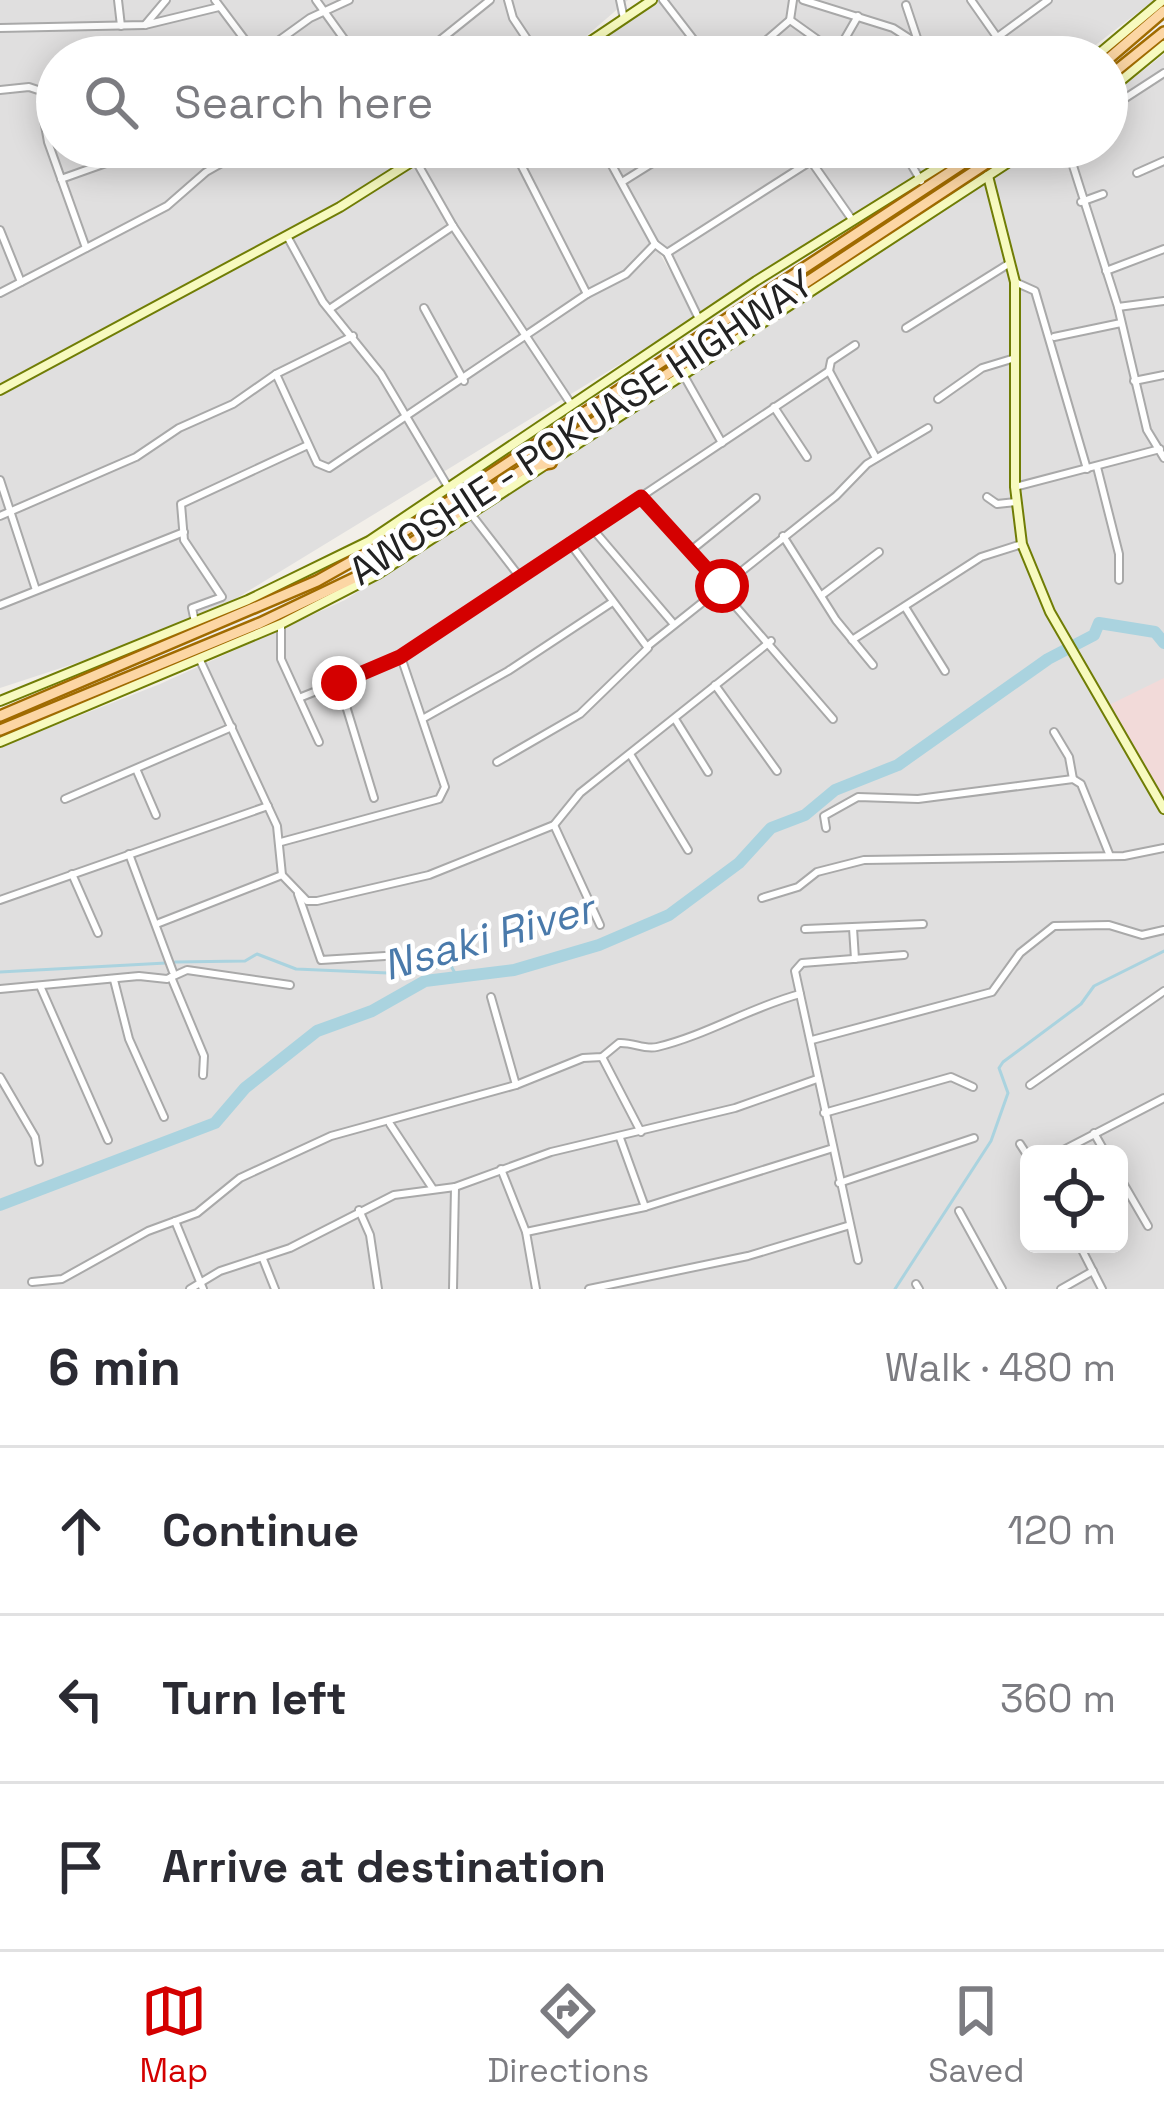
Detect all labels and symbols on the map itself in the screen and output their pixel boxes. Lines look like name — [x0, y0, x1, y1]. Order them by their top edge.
street label: AWOSHIE - POKUASE HIGHWAY — [340, 258, 823, 596]
route start — [695, 559, 749, 613]
route end — [312, 656, 366, 710]
water label: Nsaki River — [376, 880, 604, 992]

